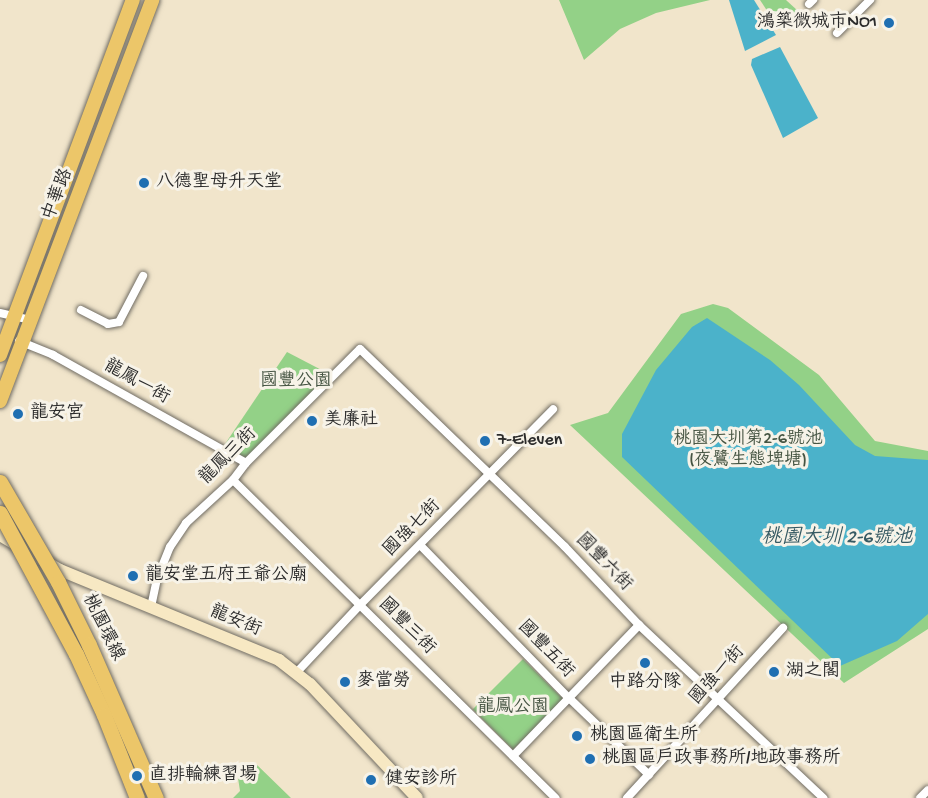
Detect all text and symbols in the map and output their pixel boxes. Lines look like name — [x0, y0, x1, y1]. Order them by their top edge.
place label: 鴻築微城市NO1 — [757, 12, 877, 34]
marker: 鴻築微城市NO1 — [882, 16, 896, 30]
street label: 中華路 — [39, 166, 79, 224]
place label: 八德聖母升天堂 — [156, 172, 282, 194]
marker: 八德聖母升天堂 — [137, 176, 151, 190]
street label: 龍鳳一街 — [99, 356, 173, 410]
park label: 國豐公園 — [260, 371, 332, 393]
place label: 龍安宮 — [30, 403, 84, 425]
marker: 龍安宮 — [11, 407, 25, 421]
place label: 美廉社 — [324, 410, 378, 432]
marker: 美廉社 — [305, 414, 319, 428]
street label: 龍鳳三街 — [196, 424, 262, 490]
place label: 7-Eleven — [497, 430, 562, 452]
park label: 桃園大圳第2-6號池 (夜鷺生態埤塘) — [673, 430, 823, 472]
marker: 7-Eleven — [478, 434, 492, 448]
street label: 國強七街 — [380, 496, 446, 562]
water label: 桃園大圳 2-6號池 — [762, 526, 912, 550]
street label: 國豐六街 — [570, 530, 636, 596]
place label: 龍安堂五府王爺公廟 — [145, 565, 307, 587]
marker: 龍安堂五府王爺公廟 — [126, 569, 140, 583]
street label: 桃園環線 — [77, 591, 127, 665]
street label: 國豐三街 — [373, 594, 439, 660]
street label: 龍安街 — [206, 602, 264, 642]
street label: 國豐五街 — [512, 617, 578, 683]
street label: 國強一街 — [686, 642, 750, 710]
marker: 中路分隊 — [638, 656, 652, 670]
place label: 湖之閣 — [786, 661, 840, 683]
marker: 湖之閣 — [767, 665, 781, 679]
place label: 麥當勞 — [357, 671, 411, 693]
place label: 中路分隊 — [609, 672, 681, 694]
marker: 麥當勞 — [338, 675, 352, 689]
park label: 龍鳳公園 — [477, 697, 549, 719]
place label: 桃園區衛生所 — [590, 725, 698, 747]
marker: 桃園區衛生所 — [568, 727, 586, 745]
place label: 桃園區戶政事務所/地政事務所 — [602, 748, 840, 770]
marker: 桃園區戶政事務所/地政事務所 — [583, 752, 597, 766]
place label: 直排輪練習場 — [149, 765, 257, 787]
marker: 直排輪練習場 — [130, 769, 144, 783]
place label: 健安診所 — [385, 769, 457, 791]
marker: 健安診所 — [362, 771, 380, 789]

